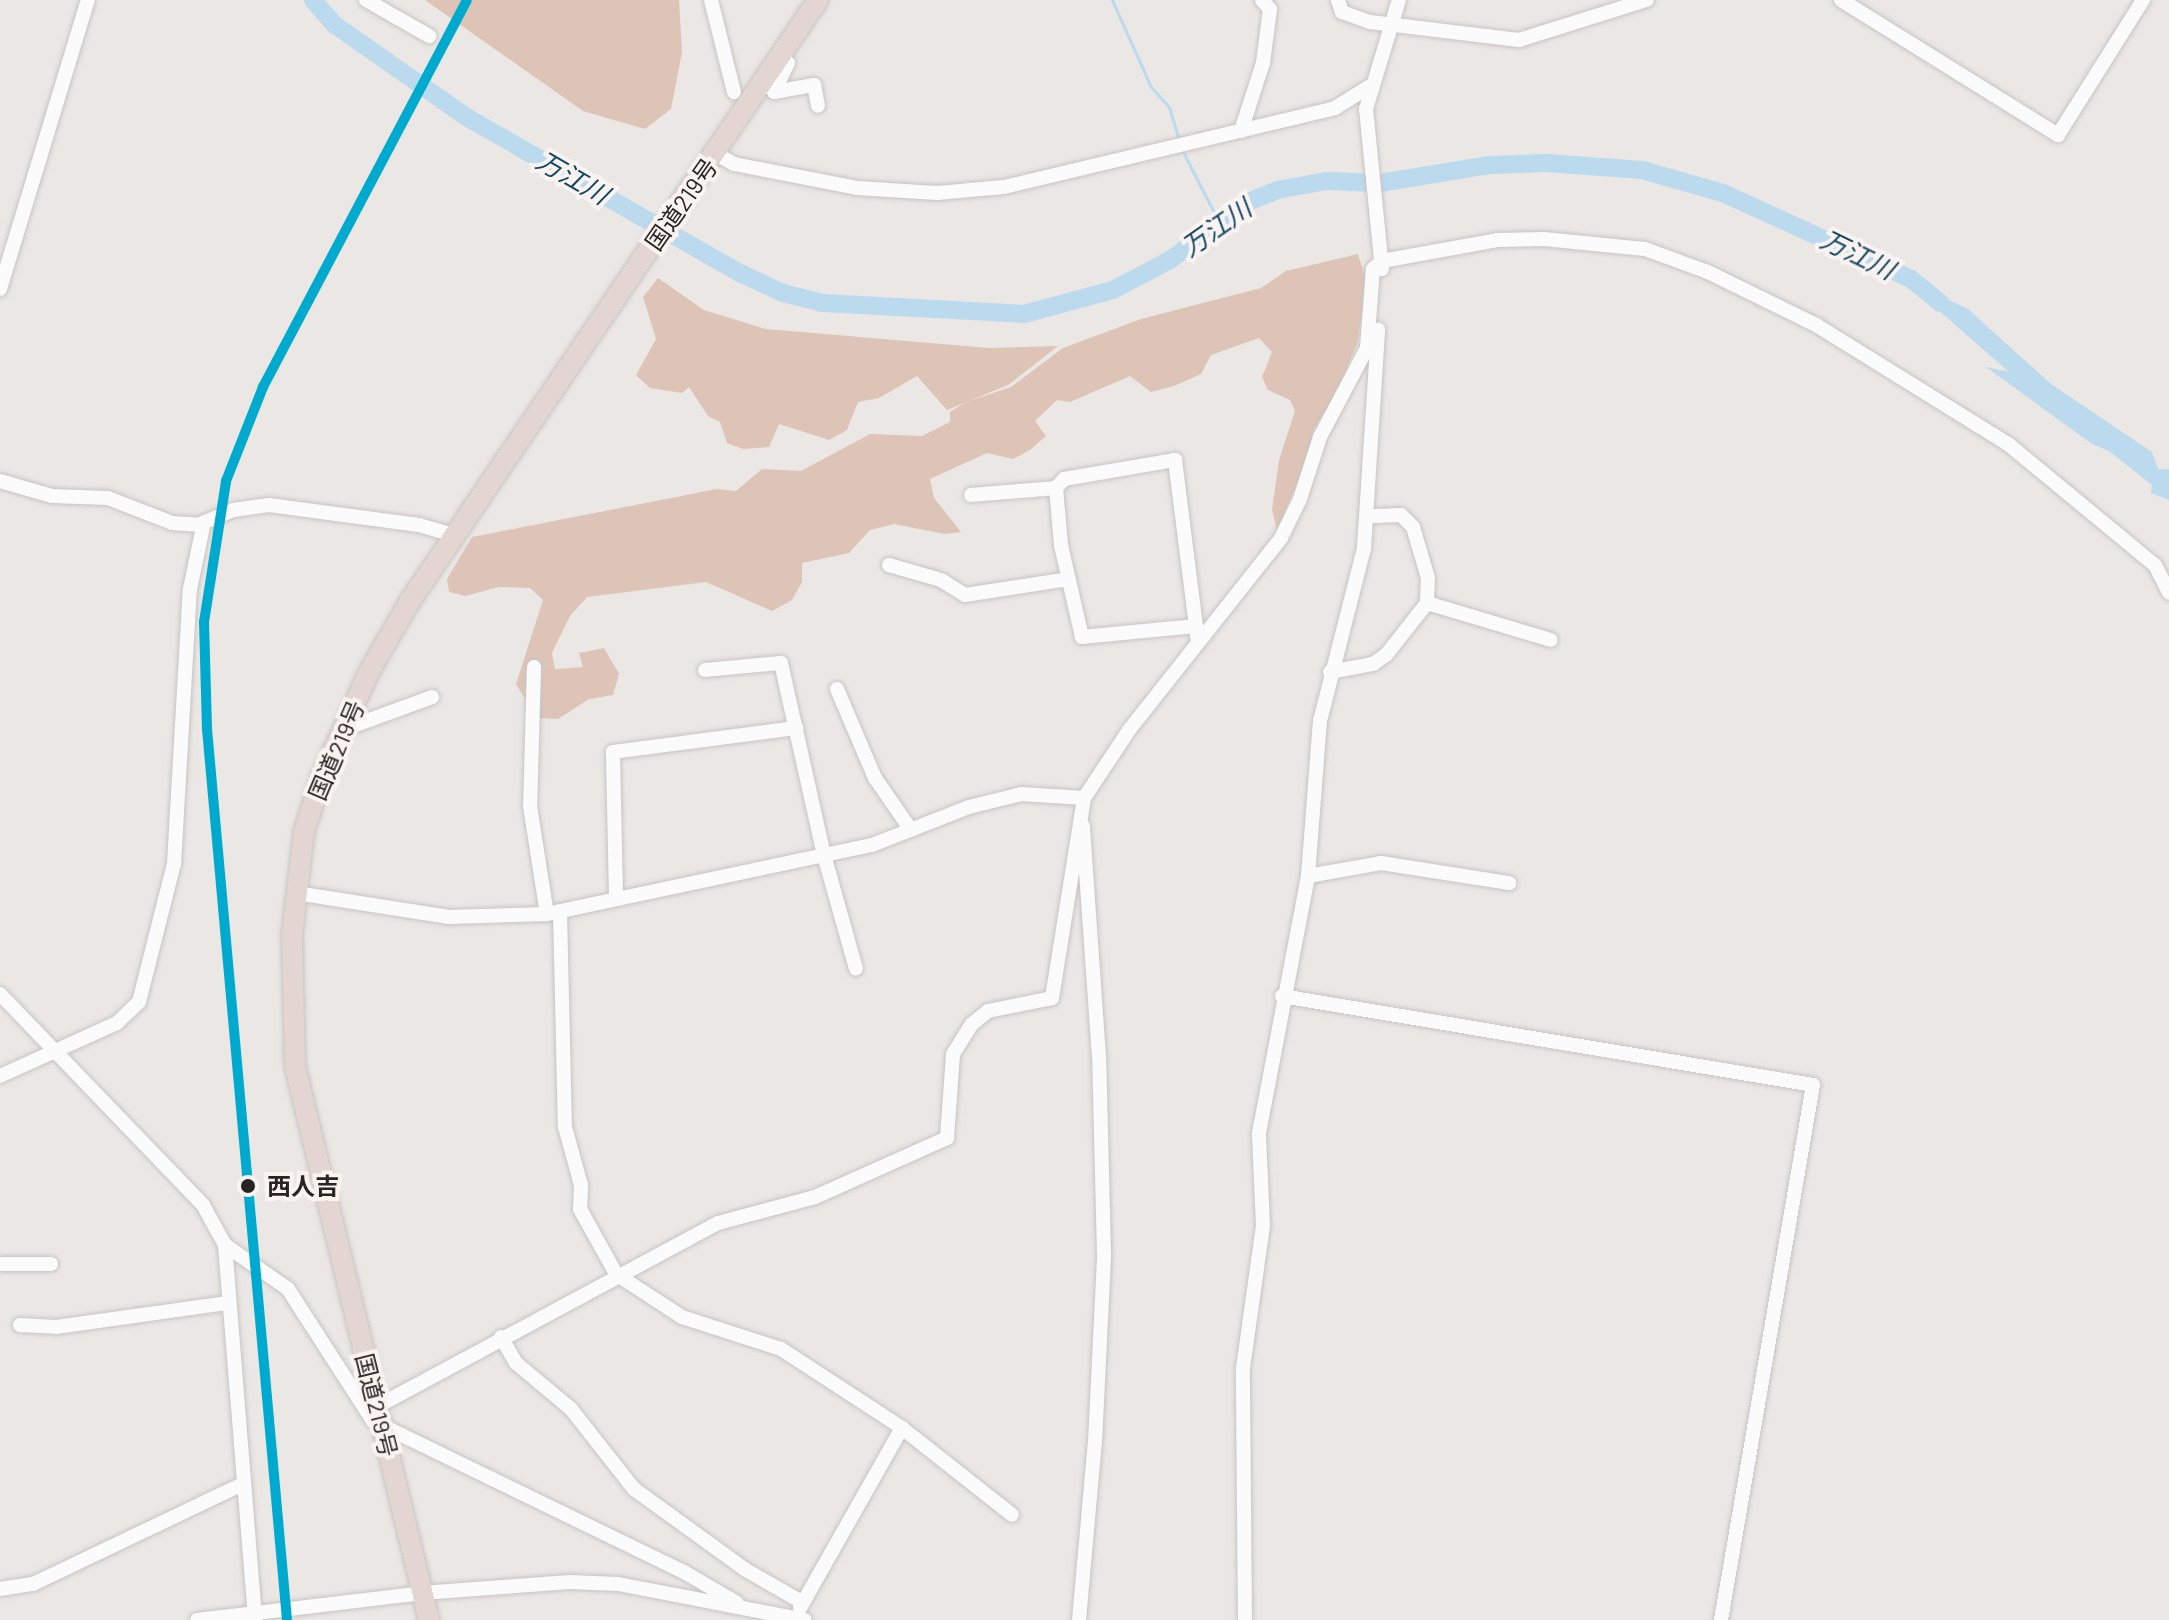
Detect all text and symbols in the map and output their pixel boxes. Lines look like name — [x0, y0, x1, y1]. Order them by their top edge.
water label: 万江川 — [531, 144, 615, 210]
street label: 国道219号 — [639, 153, 723, 255]
water label: 万江川 — [1175, 192, 1257, 262]
water label: 万江川 — [1816, 223, 1900, 285]
street label: 国道219号 — [302, 696, 370, 804]
place label: 西人吉 — [267, 1172, 339, 1200]
marker: 西人吉 — [236, 1174, 260, 1198]
street label: 国道219号 — [350, 1350, 404, 1460]

